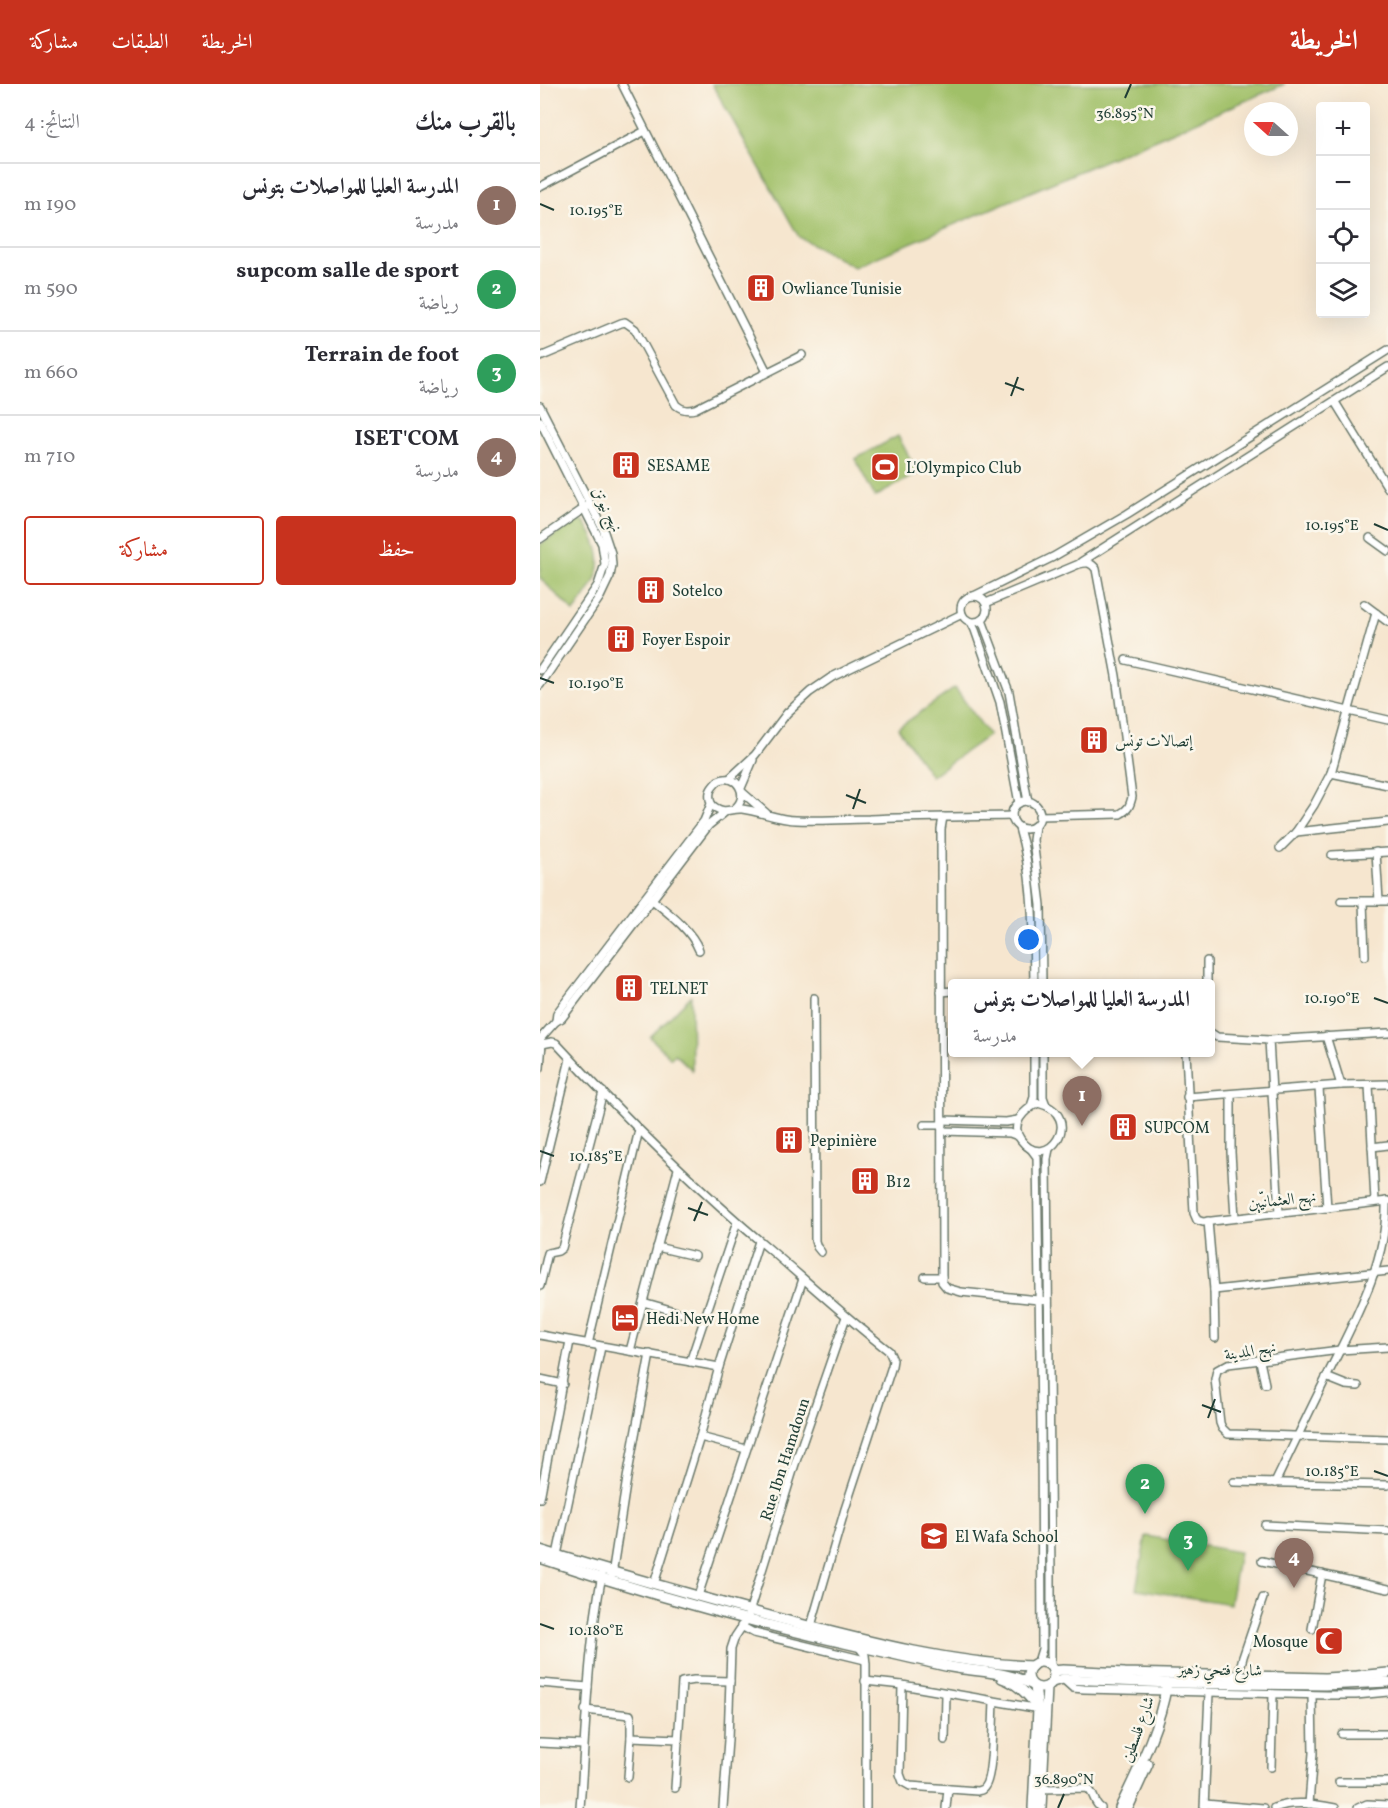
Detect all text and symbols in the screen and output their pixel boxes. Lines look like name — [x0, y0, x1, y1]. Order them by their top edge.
text: الخريطة — [1290, 22, 1358, 61]
text: مشاركة — [30, 28, 78, 57]
text: الطبقات — [111, 28, 168, 57]
text: الخريطة — [201, 28, 253, 57]
north arrow — [1244, 102, 1298, 156]
map controls — [1316, 102, 1370, 318]
button: + — [1316, 102, 1370, 156]
text: 36.895°N — [1096, 104, 1154, 125]
text: بالقرب منك — [415, 105, 516, 141]
text: النتائج: 4 — [24, 109, 80, 137]
button: − — [1316, 156, 1370, 210]
text: المدرسة العليا للمواصلات بتونس — [242, 172, 459, 203]
text: 190 m — [24, 191, 76, 219]
text: 1 — [492, 191, 501, 219]
text: 10.195°E — [569, 201, 623, 222]
text: مدرسة — [415, 210, 459, 238]
button: locate — [1316, 210, 1370, 264]
text: supcom salle de sport — [236, 256, 459, 287]
button: layers — [1316, 264, 1370, 318]
building icon: Owliance Tunisie — [745, 272, 777, 304]
text: 590 m — [24, 275, 78, 303]
text: 2 — [491, 275, 502, 303]
place label: Owliance Tunisie — [782, 279, 902, 301]
text: رياضة — [419, 290, 459, 318]
text: Terrain de foot — [305, 340, 459, 371]
text: 660 m — [24, 359, 78, 387]
text: 3 — [491, 359, 502, 387]
text: رياضة — [419, 374, 459, 402]
text: ISET'COM — [355, 424, 459, 455]
text: 710 m — [24, 443, 75, 471]
text: 4 — [490, 443, 503, 471]
building icon: SESAME — [610, 449, 642, 481]
sports icon: L'Olympico Club — [869, 451, 901, 483]
place label: SESAME — [647, 456, 710, 478]
text: مدرسة — [415, 458, 459, 486]
place label: L'Olympico Club — [906, 458, 1022, 480]
street label: نهج نيوتن — [584, 484, 627, 537]
button: مشاركة — [24, 516, 264, 585]
button: حفظ — [276, 516, 516, 585]
text: 10.195°E — [1305, 516, 1359, 537]
building icon: Sotelco — [635, 574, 667, 606]
place label: Sotelco — [672, 581, 723, 603]
building icon: Foyer Espoir — [605, 623, 637, 655]
place label: Foyer Espoir — [642, 630, 730, 652]
text: 10.190°E — [568, 674, 624, 695]
building icon: إتصالات تونس — [1078, 724, 1110, 756]
place label: إتصالات تونس — [1115, 731, 1194, 753]
your location — [1014, 925, 1043, 954]
building icon: TELNET — [613, 972, 645, 1004]
place label: TELNET — [650, 979, 708, 1001]
popup — [948, 979, 1215, 1057]
text: المدرسة العليا للمواصلات بتونس — [973, 985, 1190, 1016]
text: 10.190°E — [1304, 989, 1360, 1010]
text: مدرسة — [973, 1023, 1017, 1051]
pin: 1 — [1062, 1076, 1102, 1126]
building icon: SUPCOM — [1107, 1111, 1139, 1143]
place label: SUPCOM — [1144, 1118, 1210, 1140]
building icon: Pepinière — [773, 1124, 805, 1156]
place label: Pepinière — [810, 1131, 877, 1153]
text: 10.185°E — [569, 1147, 623, 1168]
building icon: B12 — [849, 1165, 881, 1197]
place label: B12 — [886, 1172, 911, 1194]
street label: نهج العثمانيّين — [1247, 1184, 1318, 1217]
hotel icon: Hedi New Home — [609, 1302, 641, 1334]
place label: Hedi New Home — [646, 1309, 759, 1331]
street label: نهج المدينة — [1223, 1337, 1278, 1369]
street label: Rue Ibn Hamdoun — [756, 1395, 816, 1524]
text: 10.185°E — [1305, 1462, 1359, 1483]
pin: 2 — [1126, 1464, 1164, 1514]
school or university icon: El Wafa School — [918, 1520, 950, 1552]
pin: 3 — [1168, 1522, 1208, 1571]
place label: El Wafa School — [955, 1527, 1059, 1549]
pin: 4 — [1274, 1538, 1314, 1588]
text: 10.180°E — [568, 1621, 624, 1642]
mosque icon: Mosque — [1313, 1625, 1345, 1657]
place label: Mosque — [1253, 1632, 1308, 1654]
street label: شارع فتحي زهير — [1176, 1659, 1262, 1686]
street label: شارع فلسطين — [1117, 1694, 1162, 1766]
text: 36.890°N — [1034, 1770, 1094, 1791]

